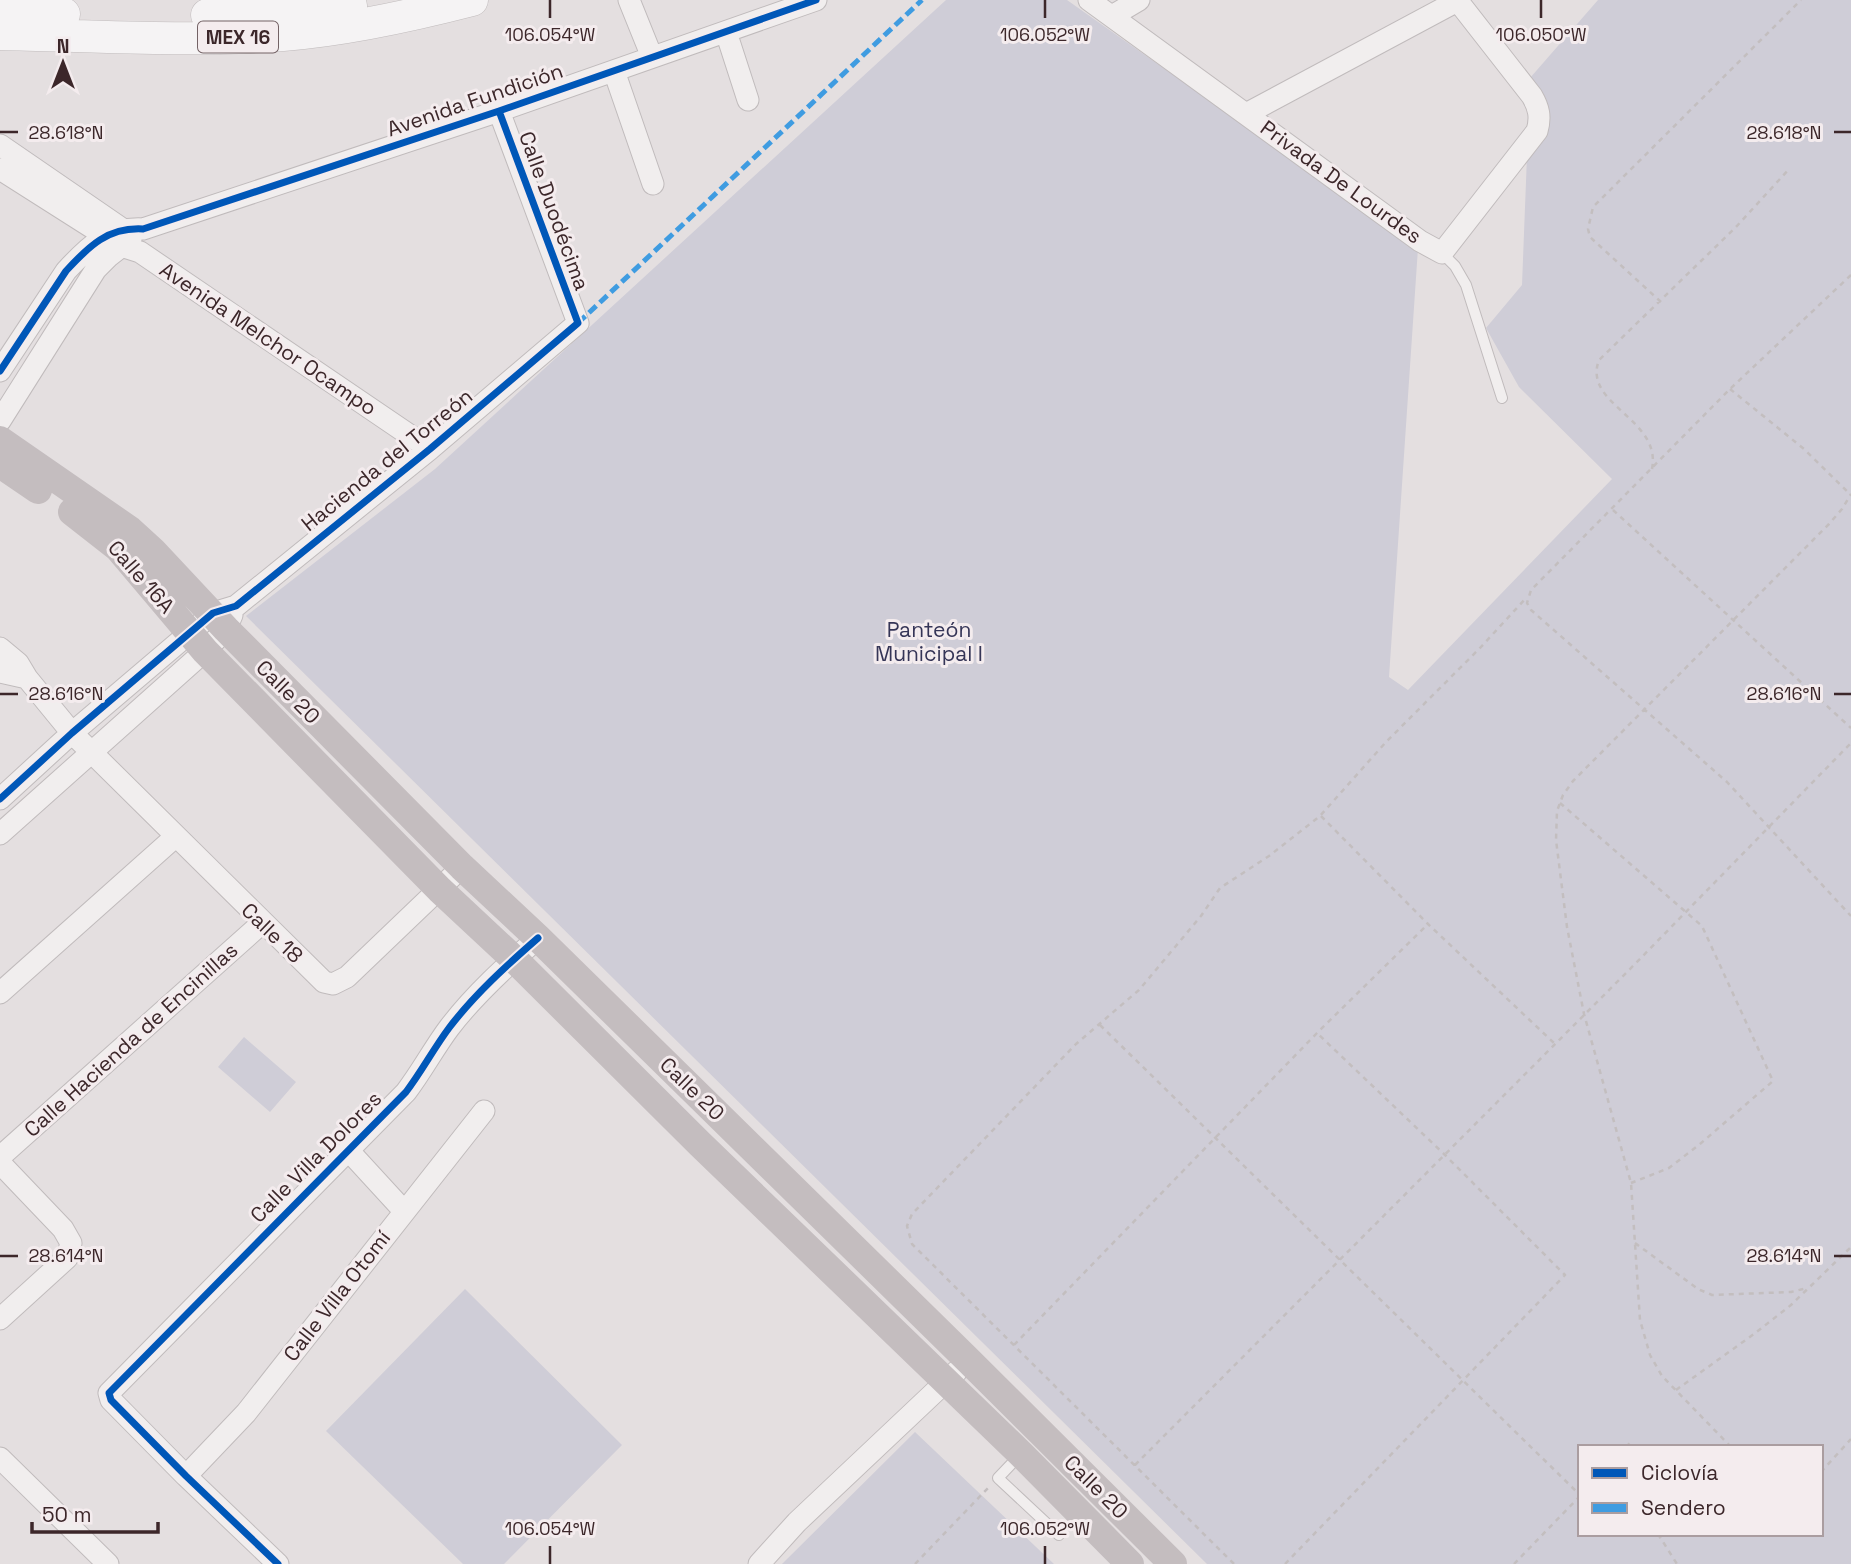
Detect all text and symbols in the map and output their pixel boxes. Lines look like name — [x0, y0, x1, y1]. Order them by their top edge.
road number: MEX 16 — [198, 22, 278, 52]
text: 106.054°W — [505, 23, 596, 46]
text: 106.052°W — [1000, 23, 1090, 46]
text: 106.050°W — [1496, 23, 1587, 46]
north arrow — [28, 28, 98, 98]
text: N — [57, 34, 69, 59]
street label: Avenida Fundición — [383, 57, 566, 142]
street label: Privada De Lourdes — [1255, 114, 1427, 249]
text: 28.618°N — [29, 121, 104, 144]
text: 28.618°N — [1747, 121, 1822, 144]
street label: Calle Duodécima — [513, 128, 596, 294]
street label: Avenida Melchor Ocampo — [155, 256, 382, 421]
street label: Hacienda del Torreón — [296, 382, 478, 537]
street label: Calle 16A — [102, 534, 181, 619]
park label: Panteón Municipal I — [875, 616, 983, 667]
street label: Calle 20 — [251, 654, 326, 729]
text: 28.616°N — [29, 682, 103, 705]
text: 28.616°N — [1747, 682, 1821, 705]
street label: Calle 18 — [236, 897, 309, 969]
street label: Calle Hacienda de Encinillas — [18, 936, 243, 1143]
street label: Calle 20 — [654, 1051, 730, 1126]
street label: Calle Villa Dolores — [244, 1085, 387, 1228]
street label: Calle Villa Otomí — [277, 1224, 397, 1367]
text: 28.614°N — [28, 1244, 104, 1267]
text: 28.614°N — [1746, 1244, 1822, 1267]
legend — [1578, 1445, 1823, 1536]
street label: Calle 20 — [1059, 1449, 1134, 1524]
text: Ciclovía — [1641, 1459, 1718, 1486]
scale bar — [32, 1490, 158, 1534]
text: Sendero — [1641, 1494, 1726, 1521]
text: 50 m — [42, 1501, 92, 1528]
text: 106.054°W — [505, 1517, 596, 1540]
text: 106.052°W — [1000, 1517, 1090, 1540]

